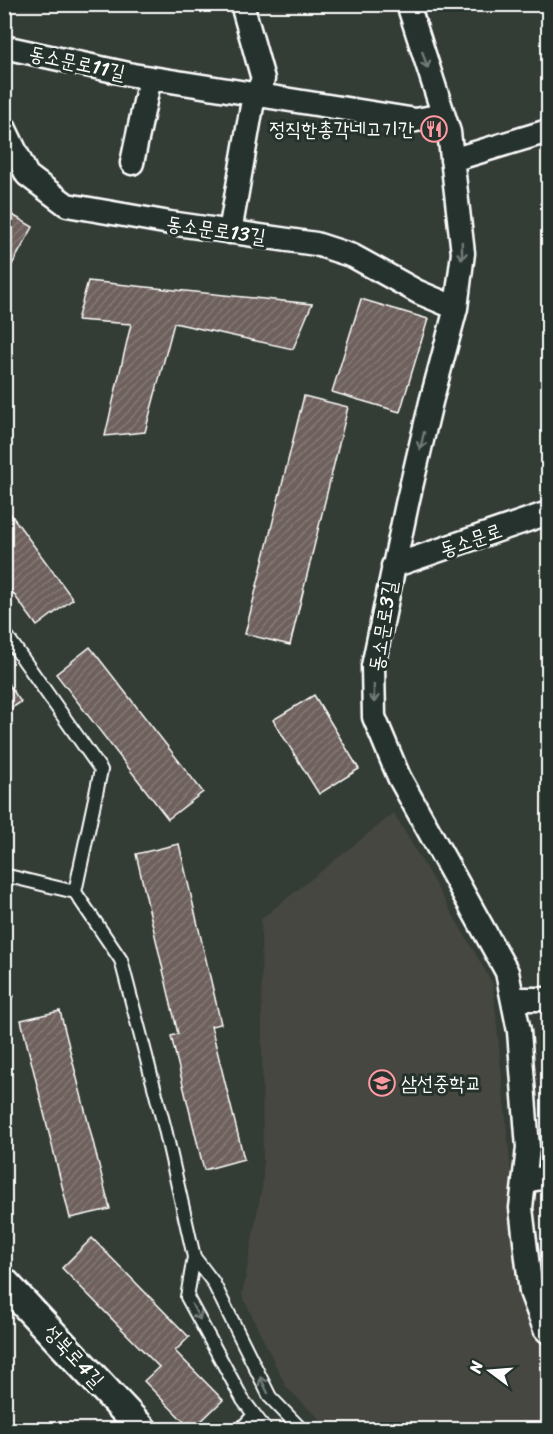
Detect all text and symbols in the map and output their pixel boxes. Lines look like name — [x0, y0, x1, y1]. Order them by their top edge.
street label: 동소문로11길 — [26, 36, 128, 90]
one-way arrow — [421, 50, 432, 69]
place label: 정직한총각네고기간 — [269, 112, 414, 147]
restaurant icon: 정직한총각네고기간 — [419, 114, 449, 144]
street label: 동소문로13길 — [164, 206, 268, 254]
one-way arrow — [456, 240, 468, 260]
one-way arrow — [415, 431, 427, 450]
street label: 동소문로 — [435, 513, 507, 567]
street label: 동소문로3길 — [359, 578, 407, 674]
one-way arrow — [368, 683, 380, 703]
place label: 삼선중학교 — [401, 1066, 481, 1101]
school or university icon: 삼선중학교 — [367, 1068, 397, 1098]
one-way arrow — [191, 1303, 202, 1321]
street label: 성북로4길 — [35, 1316, 113, 1396]
north arrow — [460, 1341, 520, 1401]
text: N — [460, 1357, 492, 1377]
one-way arrow — [258, 1377, 270, 1395]

